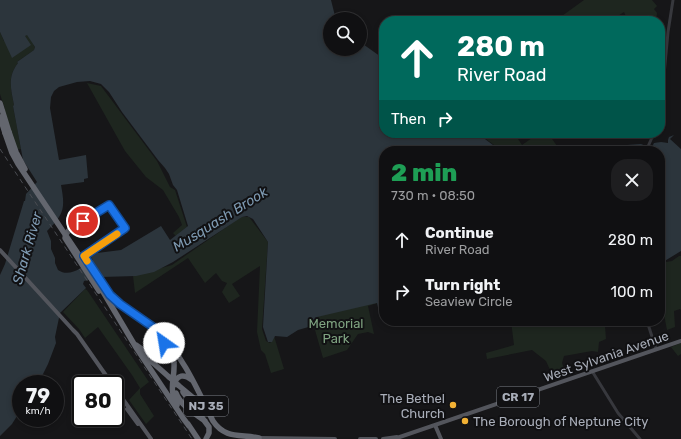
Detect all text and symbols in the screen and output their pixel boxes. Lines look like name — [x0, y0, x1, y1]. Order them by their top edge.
map controls — [323, 12, 367, 56]
button: search — [323, 12, 367, 56]
text: 280 m — [457, 30, 545, 63]
icon: ahead — [391, 32, 443, 84]
text: River Road — [457, 64, 546, 86]
icon: right — [434, 108, 456, 130]
text: Then — [391, 110, 426, 128]
text: 2 min — [391, 159, 457, 187]
button: close — [611, 159, 653, 201]
water label: Musquash Brook — [170, 183, 272, 255]
text: 730 m · 08:50 — [391, 188, 475, 203]
pin — [66, 204, 100, 238]
water label: Shark River — [9, 209, 46, 286]
icon: arrive — [72, 210, 94, 232]
text: Continue — [425, 224, 494, 242]
icon: ahead — [391, 229, 413, 251]
text: 280 m — [608, 231, 653, 249]
text: River Road — [425, 242, 490, 257]
text: Turn right — [425, 276, 500, 294]
icon: right — [391, 281, 413, 303]
text: 100 m — [611, 283, 653, 301]
text: Seaview Circle — [425, 294, 512, 309]
park label: Memorial Park — [308, 316, 364, 346]
position arrow — [143, 322, 185, 364]
street label: West Sylvania Avenue — [542, 328, 671, 385]
speed limit sign: 80 — [72, 375, 124, 427]
text: 79 — [26, 384, 50, 408]
road number: CR 17 — [497, 387, 539, 407]
place label: The Bethel Church — [380, 391, 445, 421]
road number: NJ 35 — [184, 396, 228, 416]
marker: The Bethel Church — [448, 400, 458, 410]
text: km/h — [26, 405, 50, 417]
place label: The Borough of Neptune City — [473, 414, 648, 430]
marker: The Borough of Neptune City — [460, 416, 470, 426]

